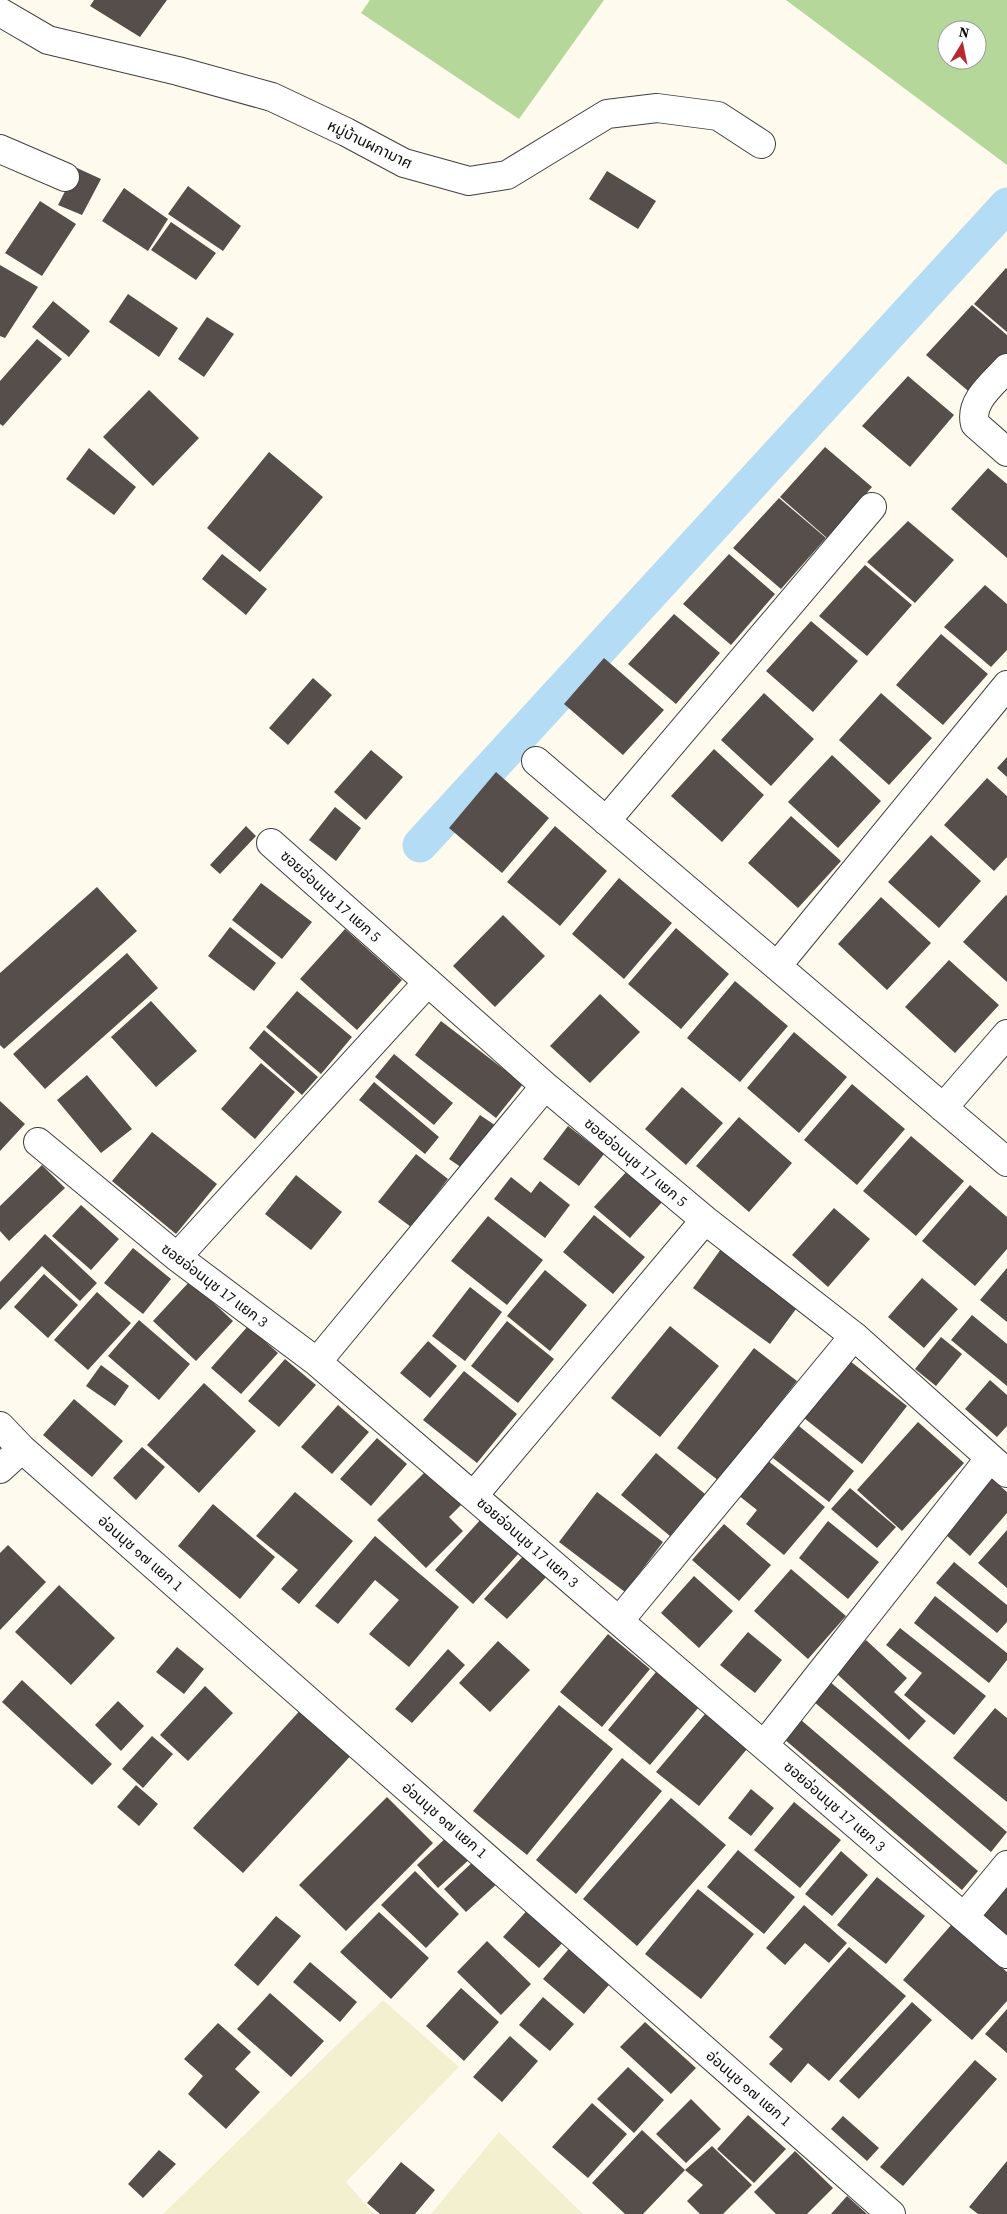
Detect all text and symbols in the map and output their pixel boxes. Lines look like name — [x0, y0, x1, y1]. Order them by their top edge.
north arrow — [937, 20, 987, 70]
text: N — [957, 21, 971, 43]
street label: หมู่บ้านผกามาศ — [324, 114, 416, 174]
street label: ซอยอ่อนนุช 17 แยก 5 — [276, 845, 386, 947]
street label: ซอยอ่อนนุช 17 แยก 5 — [580, 1113, 692, 1211]
street label: ซอยอ่อนนุช 17 แยก 3 — [157, 1238, 273, 1332]
street label: ซอยอ่อนนุช 17 แยก 3 — [473, 1492, 583, 1592]
street label: อ่อนนุช ๑๗ แยก 1 — [94, 1510, 188, 1596]
street label: ซอยอ่อนนุช 17 แยก 3 — [780, 1756, 890, 1856]
street label: อ่อนนุช ๑๗ แยก 1 — [398, 1777, 492, 1863]
street label: อ่อนนุช ๑๗ แยก 1 — [702, 2045, 796, 2131]

